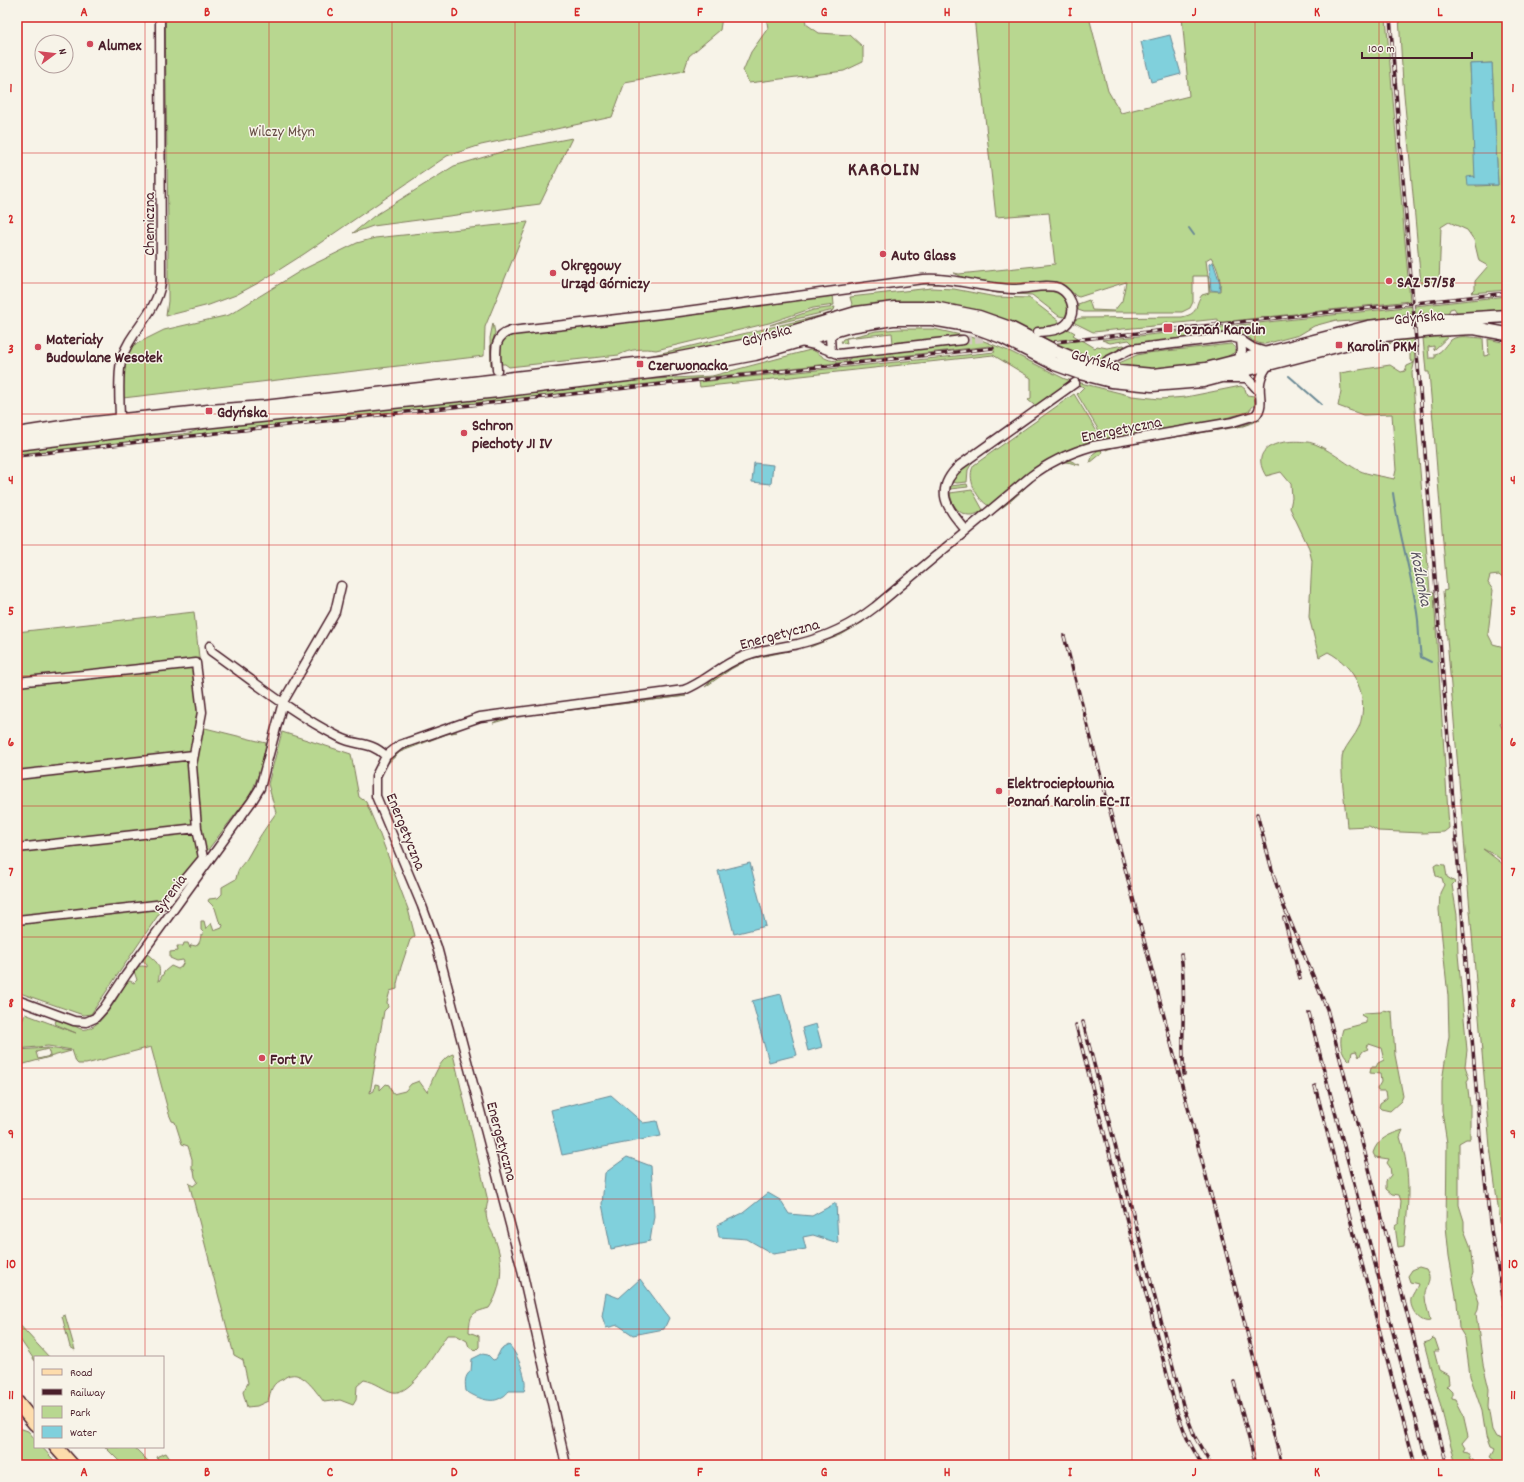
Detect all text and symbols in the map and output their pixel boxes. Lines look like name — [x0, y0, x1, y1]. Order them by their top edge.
text: A — [80, 4, 88, 23]
text: B — [204, 4, 210, 23]
text: C — [327, 4, 334, 23]
text: D — [451, 4, 458, 23]
text: E — [574, 4, 581, 23]
text: F — [697, 4, 703, 23]
text: G — [821, 4, 828, 23]
text: H — [944, 4, 951, 23]
text: I — [1068, 4, 1073, 23]
text: J — [1192, 4, 1197, 23]
text: K — [1314, 4, 1320, 23]
text: L — [1437, 4, 1443, 23]
north arrow — [34, 34, 74, 74]
scale bar — [1362, 34, 1472, 60]
place label: Alumex — [98, 35, 141, 58]
marker: Alumex — [85, 39, 95, 49]
text: 100 m — [1368, 41, 1395, 58]
text: N — [53, 47, 70, 57]
text: 1 — [10, 80, 13, 99]
text: 1 — [1512, 80, 1515, 99]
park label: Wilczy Młyn — [249, 121, 315, 144]
district label: KAROLIN — [848, 157, 920, 185]
street label: Chemiczna — [139, 192, 162, 256]
text: 2 — [8, 211, 14, 230]
text: 2 — [1510, 211, 1516, 230]
place label: Auto Glass — [891, 245, 956, 268]
marker: Auto Glass — [878, 249, 888, 259]
place label: Okręgowy Urząd Górniczy — [561, 255, 651, 296]
marker: Okręgowy Urząd Górniczy — [548, 268, 558, 278]
place label: SAZ 57/58 — [1397, 272, 1456, 295]
marker: SAZ 57/58 — [1384, 276, 1394, 286]
street label: Gdyńska — [1393, 305, 1446, 332]
street label: Gdyńska — [739, 319, 794, 354]
place label: Poznań Karolin — [1177, 319, 1266, 342]
marker: Poznań Karolin — [1162, 322, 1174, 334]
place label: Materiały Budowlane Wesołek — [46, 329, 163, 370]
place label: Karolin PKM — [1347, 336, 1417, 359]
marker: Karolin PKM — [1334, 340, 1344, 350]
text: 3 — [8, 341, 14, 360]
text: 3 — [1510, 341, 1516, 360]
marker: Materiały Budowlane Wesołek — [33, 342, 43, 352]
street label: Gdyńska — [1068, 344, 1123, 379]
place label: Czerwonacka — [648, 355, 729, 378]
marker: Czerwonacka — [635, 359, 645, 369]
place label: Gdyńska — [217, 402, 269, 425]
marker: Gdyńska — [204, 406, 214, 416]
street label: Energetyczna — [1079, 411, 1164, 450]
place label: Schron piechoty J1 IV — [472, 415, 552, 456]
marker: Schron piechoty J1 IV — [459, 428, 469, 438]
text: 4 — [8, 472, 14, 491]
text: 4 — [1510, 472, 1516, 491]
water label: Koźlanka — [1402, 549, 1436, 609]
text: 5 — [8, 603, 14, 622]
text: 5 — [1510, 603, 1516, 622]
street label: Energetyczna — [737, 614, 822, 657]
text: 6 — [8, 734, 15, 753]
text: 6 — [1510, 734, 1517, 753]
place label: Elektrociepłownia Poznań Karolin EC-II — [1007, 773, 1131, 814]
marker: Elektrociepłownia Poznań Karolin EC-II — [994, 786, 1004, 796]
street label: Energetyczna — [379, 790, 431, 874]
text: 7 — [9, 864, 14, 883]
text: 7 — [1511, 864, 1516, 883]
street label: Syrenia — [149, 869, 194, 919]
text: 8 — [8, 995, 14, 1014]
text: 8 — [1510, 995, 1516, 1014]
place label: Fort IV — [270, 1049, 313, 1072]
marker: Fort IV — [257, 1053, 267, 1063]
street label: Energetyczna — [479, 1099, 522, 1184]
text: 9 — [8, 1126, 14, 1145]
text: 9 — [1510, 1126, 1516, 1145]
text: 10 — [6, 1256, 16, 1275]
text: 10 — [1508, 1256, 1518, 1275]
legend — [34, 1356, 164, 1448]
text: Road — [70, 1365, 92, 1382]
text: Railway — [70, 1385, 106, 1402]
text: 11 — [8, 1387, 14, 1406]
text: 11 — [1510, 1387, 1516, 1406]
text: Park — [70, 1405, 91, 1422]
text: Water — [70, 1425, 97, 1442]
text: A — [80, 1464, 88, 1482]
text: B — [204, 1464, 210, 1482]
text: C — [327, 1464, 334, 1482]
text: D — [451, 1464, 458, 1482]
text: E — [574, 1464, 581, 1482]
text: F — [697, 1464, 703, 1482]
text: G — [821, 1464, 828, 1482]
text: H — [944, 1464, 951, 1482]
text: I — [1068, 1464, 1073, 1482]
text: J — [1192, 1464, 1197, 1482]
text: K — [1314, 1464, 1320, 1482]
text: L — [1437, 1464, 1443, 1482]

